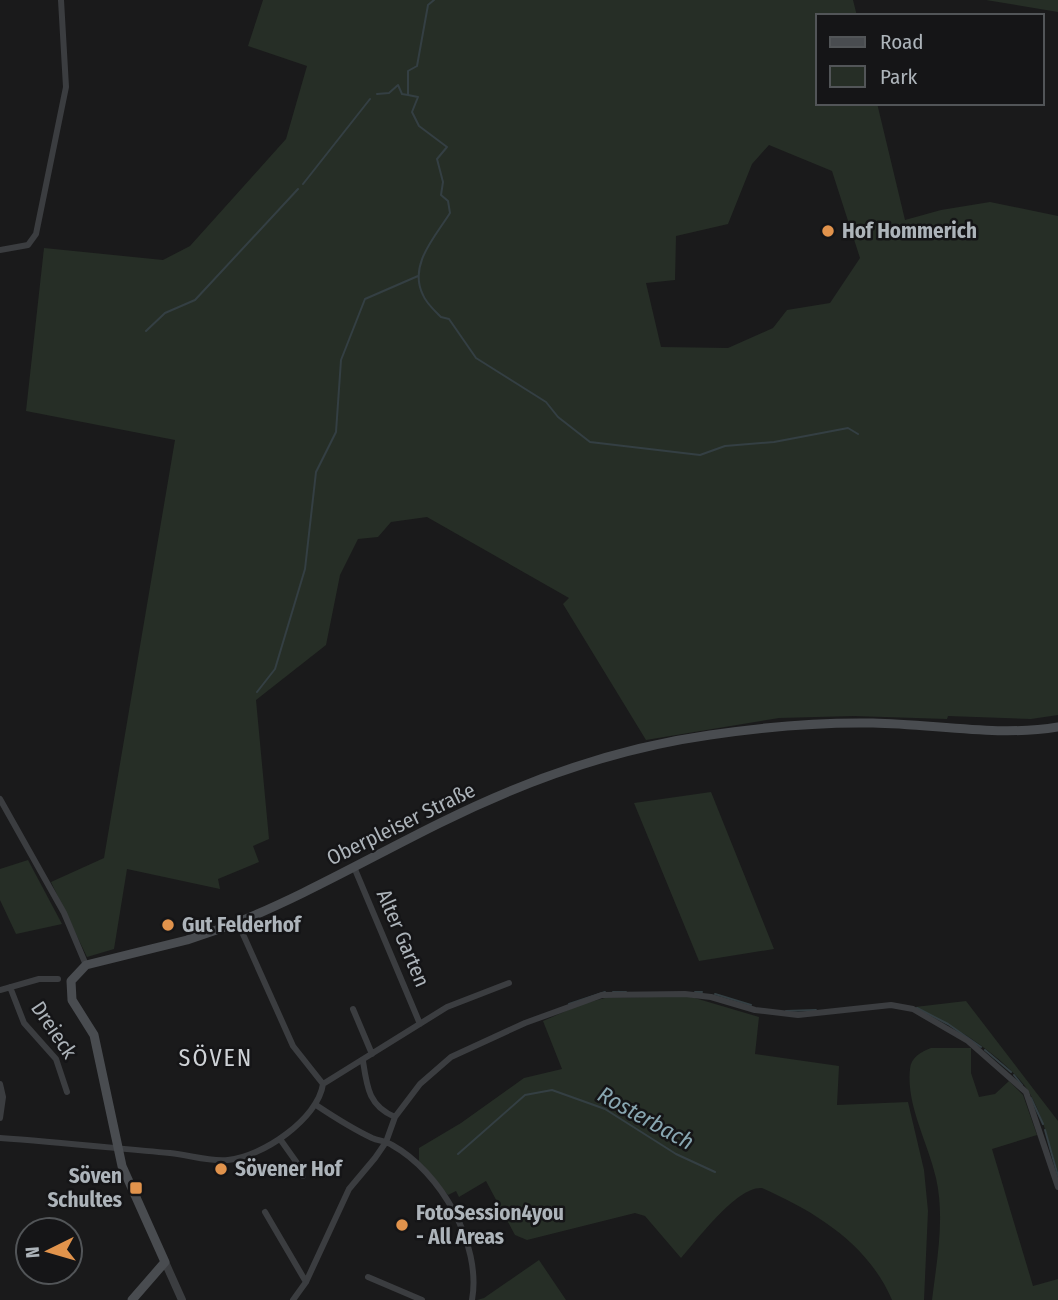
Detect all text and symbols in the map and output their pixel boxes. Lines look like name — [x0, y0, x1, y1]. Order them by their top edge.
legend — [816, 14, 1044, 105]
text: Road — [880, 29, 924, 55]
text: Park — [880, 64, 918, 90]
place label: Hof Hommerich — [842, 218, 977, 244]
marker: Hof Hommerich — [820, 223, 836, 239]
street label: Oberpleiser Straße — [323, 777, 479, 871]
street label: Alter Garten — [371, 885, 435, 991]
place label: Gut Felderhof — [182, 912, 303, 938]
marker: Gut Felderhof — [160, 917, 176, 933]
street label: Dreieck — [25, 996, 83, 1064]
district label: SÖVEN — [179, 1044, 253, 1072]
water label: Rosterbach — [593, 1080, 699, 1156]
place label: Sövener Hof — [235, 1156, 344, 1182]
marker: Sövener Hof — [213, 1161, 229, 1177]
place label: Söven Schultes — [47, 1163, 122, 1213]
marker: Söven Schultes — [128, 1180, 144, 1196]
place label: FotoSession4you - All Areas — [416, 1200, 564, 1250]
north arrow — [14, 1216, 84, 1286]
marker: FotoSession4you - All Areas — [394, 1217, 410, 1233]
text: N — [21, 1246, 45, 1259]

